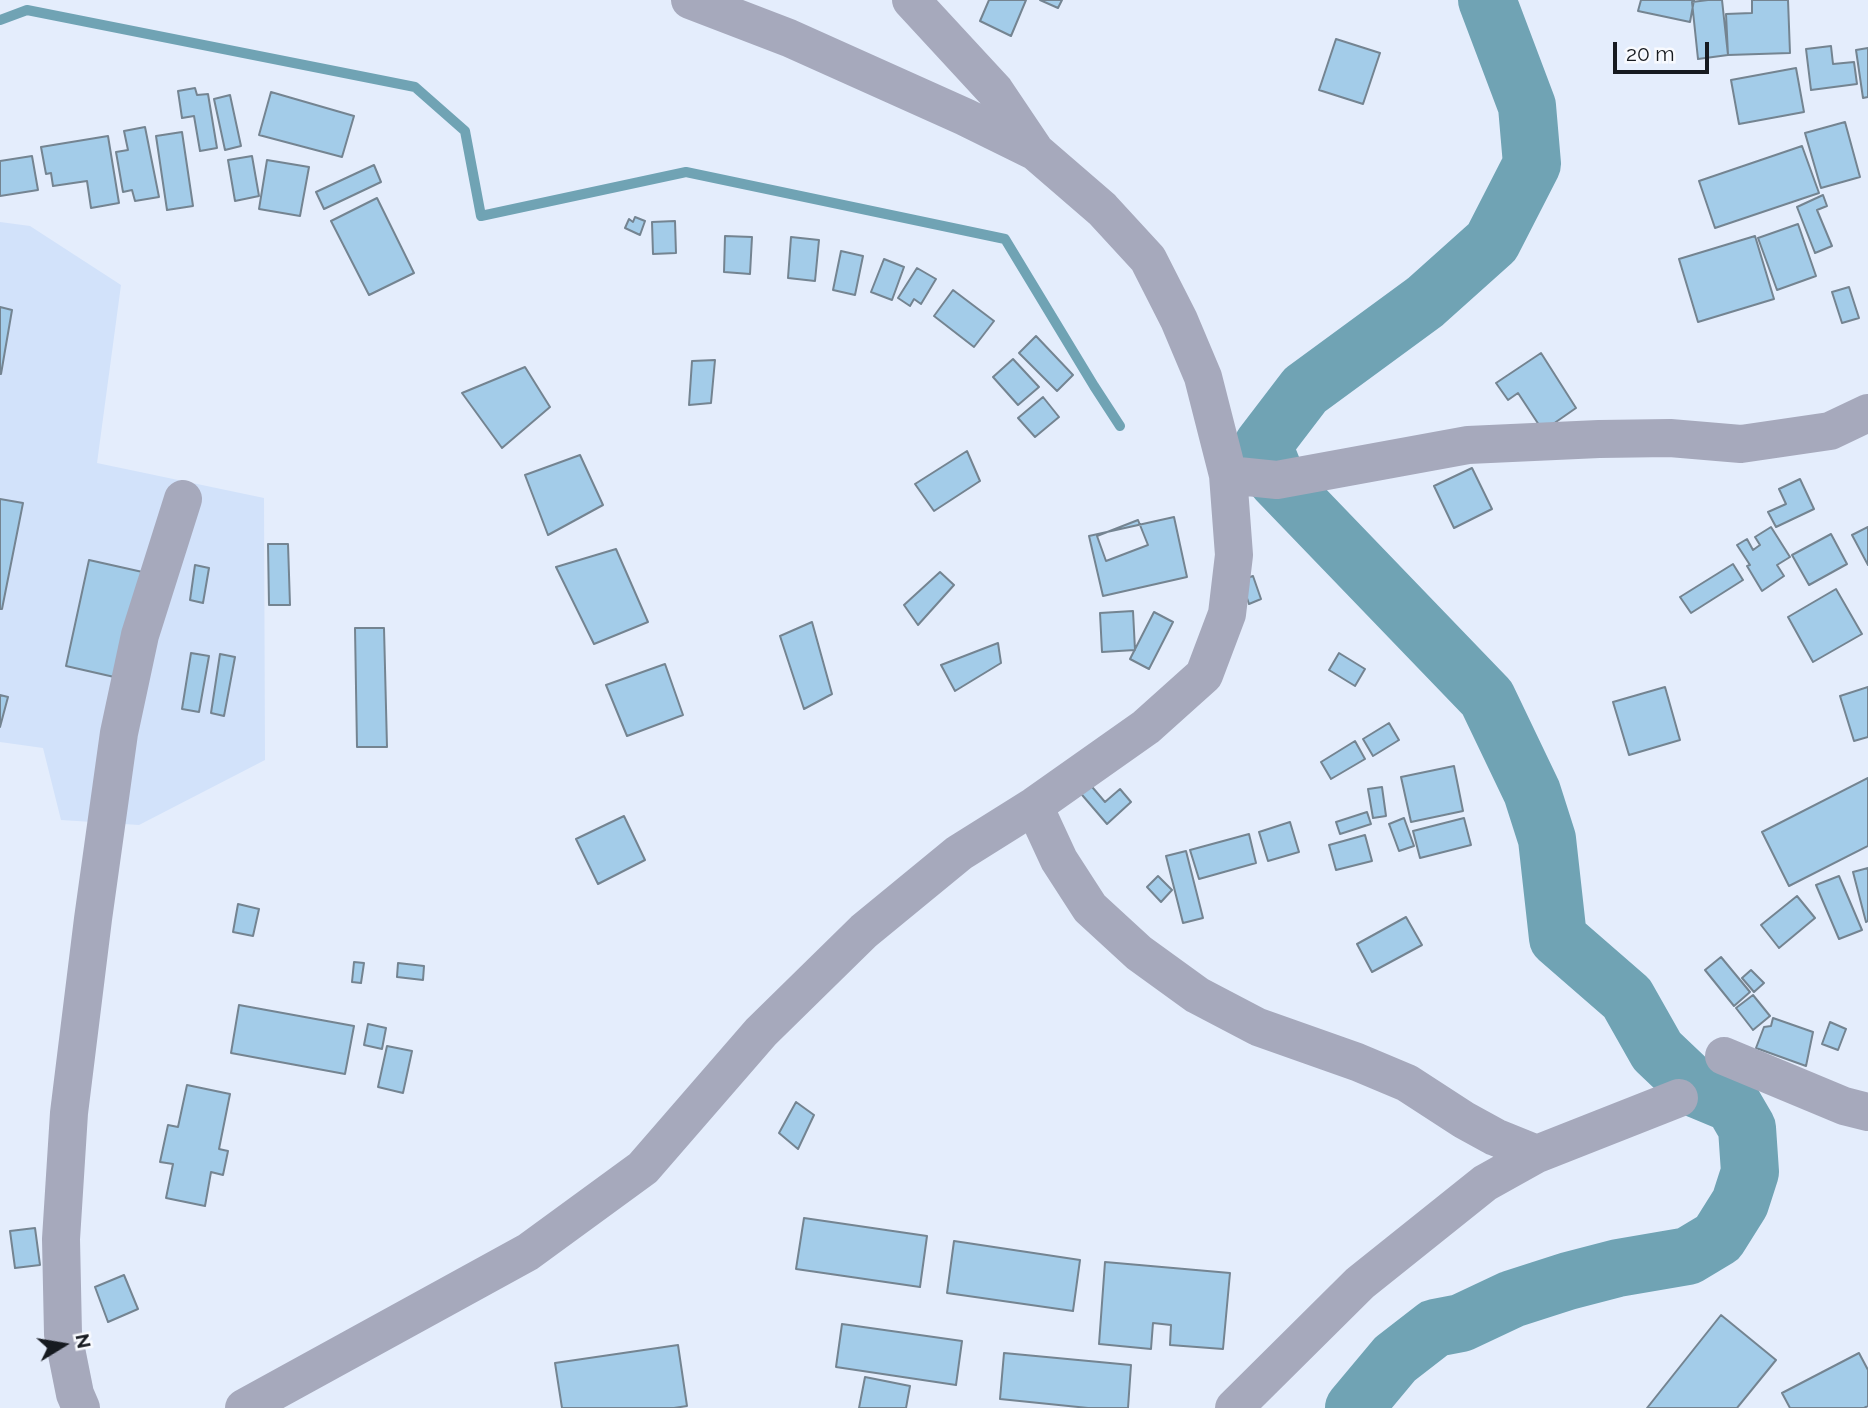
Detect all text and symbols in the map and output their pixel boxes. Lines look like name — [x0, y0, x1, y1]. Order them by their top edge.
scale bar — [1616, 28, 1712, 72]
text: 20 m — [1626, 41, 1674, 66]
north arrow — [28, 1310, 98, 1380]
text: N — [71, 1332, 96, 1350]

